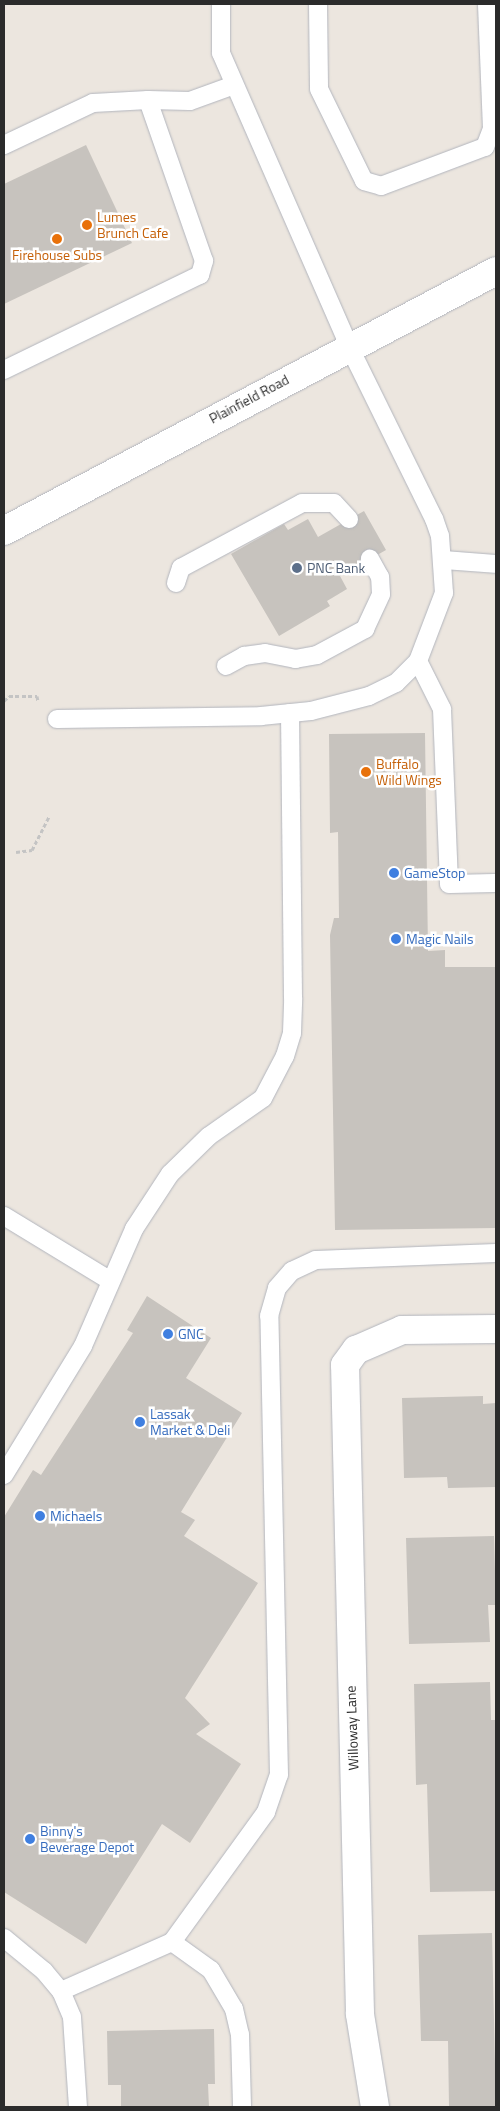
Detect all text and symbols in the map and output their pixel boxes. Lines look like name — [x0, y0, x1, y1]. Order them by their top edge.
place label: Lumes Brunch Cafe — [97, 209, 168, 242]
marker: Lumes Brunch Cafe — [81, 219, 93, 231]
marker: Firehouse Subs — [51, 233, 63, 245]
place label: Firehouse Subs — [12, 247, 102, 263]
street label: Plainfield Road — [206, 371, 292, 427]
place label: PNC Bank — [307, 560, 365, 576]
marker: PNC Bank — [291, 562, 303, 574]
place label: Buffalo Wild Wings — [376, 756, 442, 789]
marker: Buffalo Wild Wings — [360, 766, 372, 778]
place label: GameStop — [404, 865, 466, 881]
marker: GameStop — [388, 867, 400, 879]
place label: Magic Nails — [406, 931, 474, 947]
marker: Magic Nails — [390, 933, 402, 945]
place label: GNC — [178, 1326, 204, 1342]
marker: GNC — [162, 1328, 174, 1340]
place label: Lassak Market & Deli — [150, 1406, 230, 1438]
marker: Lassak Market & Deli — [134, 1416, 146, 1428]
place label: Michaels — [50, 1508, 102, 1524]
marker: Michaels — [34, 1510, 46, 1522]
street label: Willoway Lane — [342, 1685, 362, 1771]
place label: Binny's Beverage Depot — [40, 1823, 134, 1855]
marker: Binny's Beverage Depot — [24, 1833, 36, 1845]

